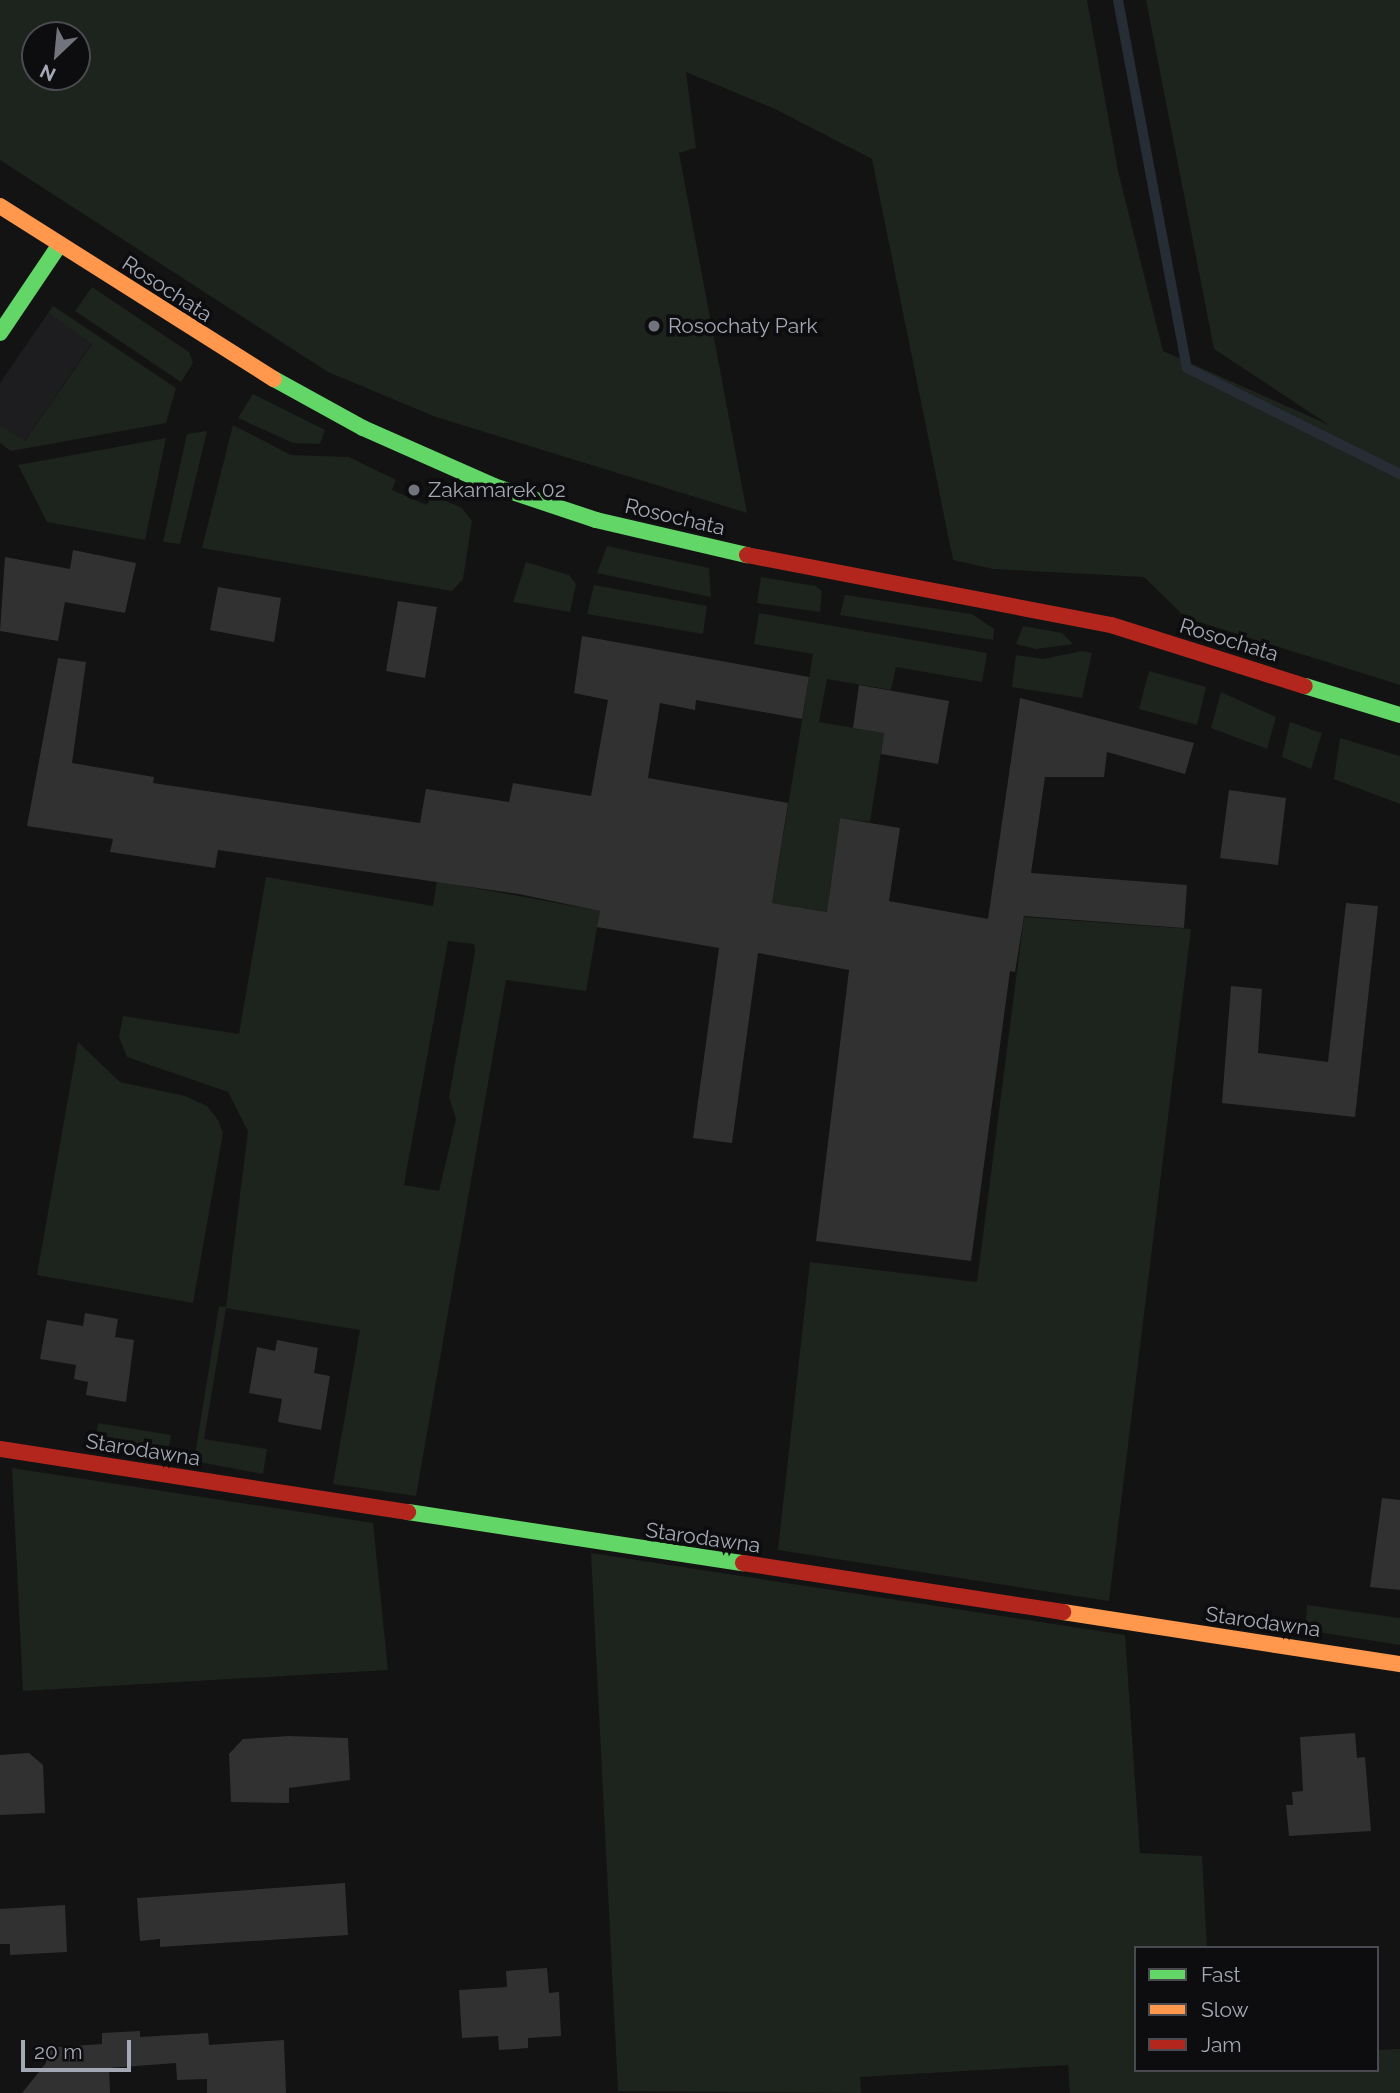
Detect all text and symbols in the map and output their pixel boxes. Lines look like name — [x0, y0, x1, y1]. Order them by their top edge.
north arrow — [21, 21, 91, 91]
text: N — [36, 60, 59, 86]
street label: Rosochata — [117, 251, 217, 327]
place label: Rosochaty Park — [668, 313, 818, 339]
marker: Rosochaty Park — [646, 318, 662, 334]
place label: Zakamarek 02 — [428, 477, 566, 503]
marker: Zakamarek 02 — [406, 482, 422, 498]
street label: Rosochata — [622, 493, 728, 541]
street label: Rosochata — [1176, 613, 1282, 667]
street label: Starodawna — [84, 1429, 202, 1471]
street label: Starodawna — [644, 1517, 762, 1559]
street label: Starodawna — [1204, 1601, 1322, 1643]
legend — [1134, 1946, 1379, 2072]
text: Fast — [1201, 1962, 1241, 1987]
text: Slow — [1201, 1997, 1249, 2022]
scale bar — [24, 2026, 135, 2070]
text: Jam — [1201, 2032, 1242, 2057]
text: 20 m — [34, 2039, 82, 2064]

